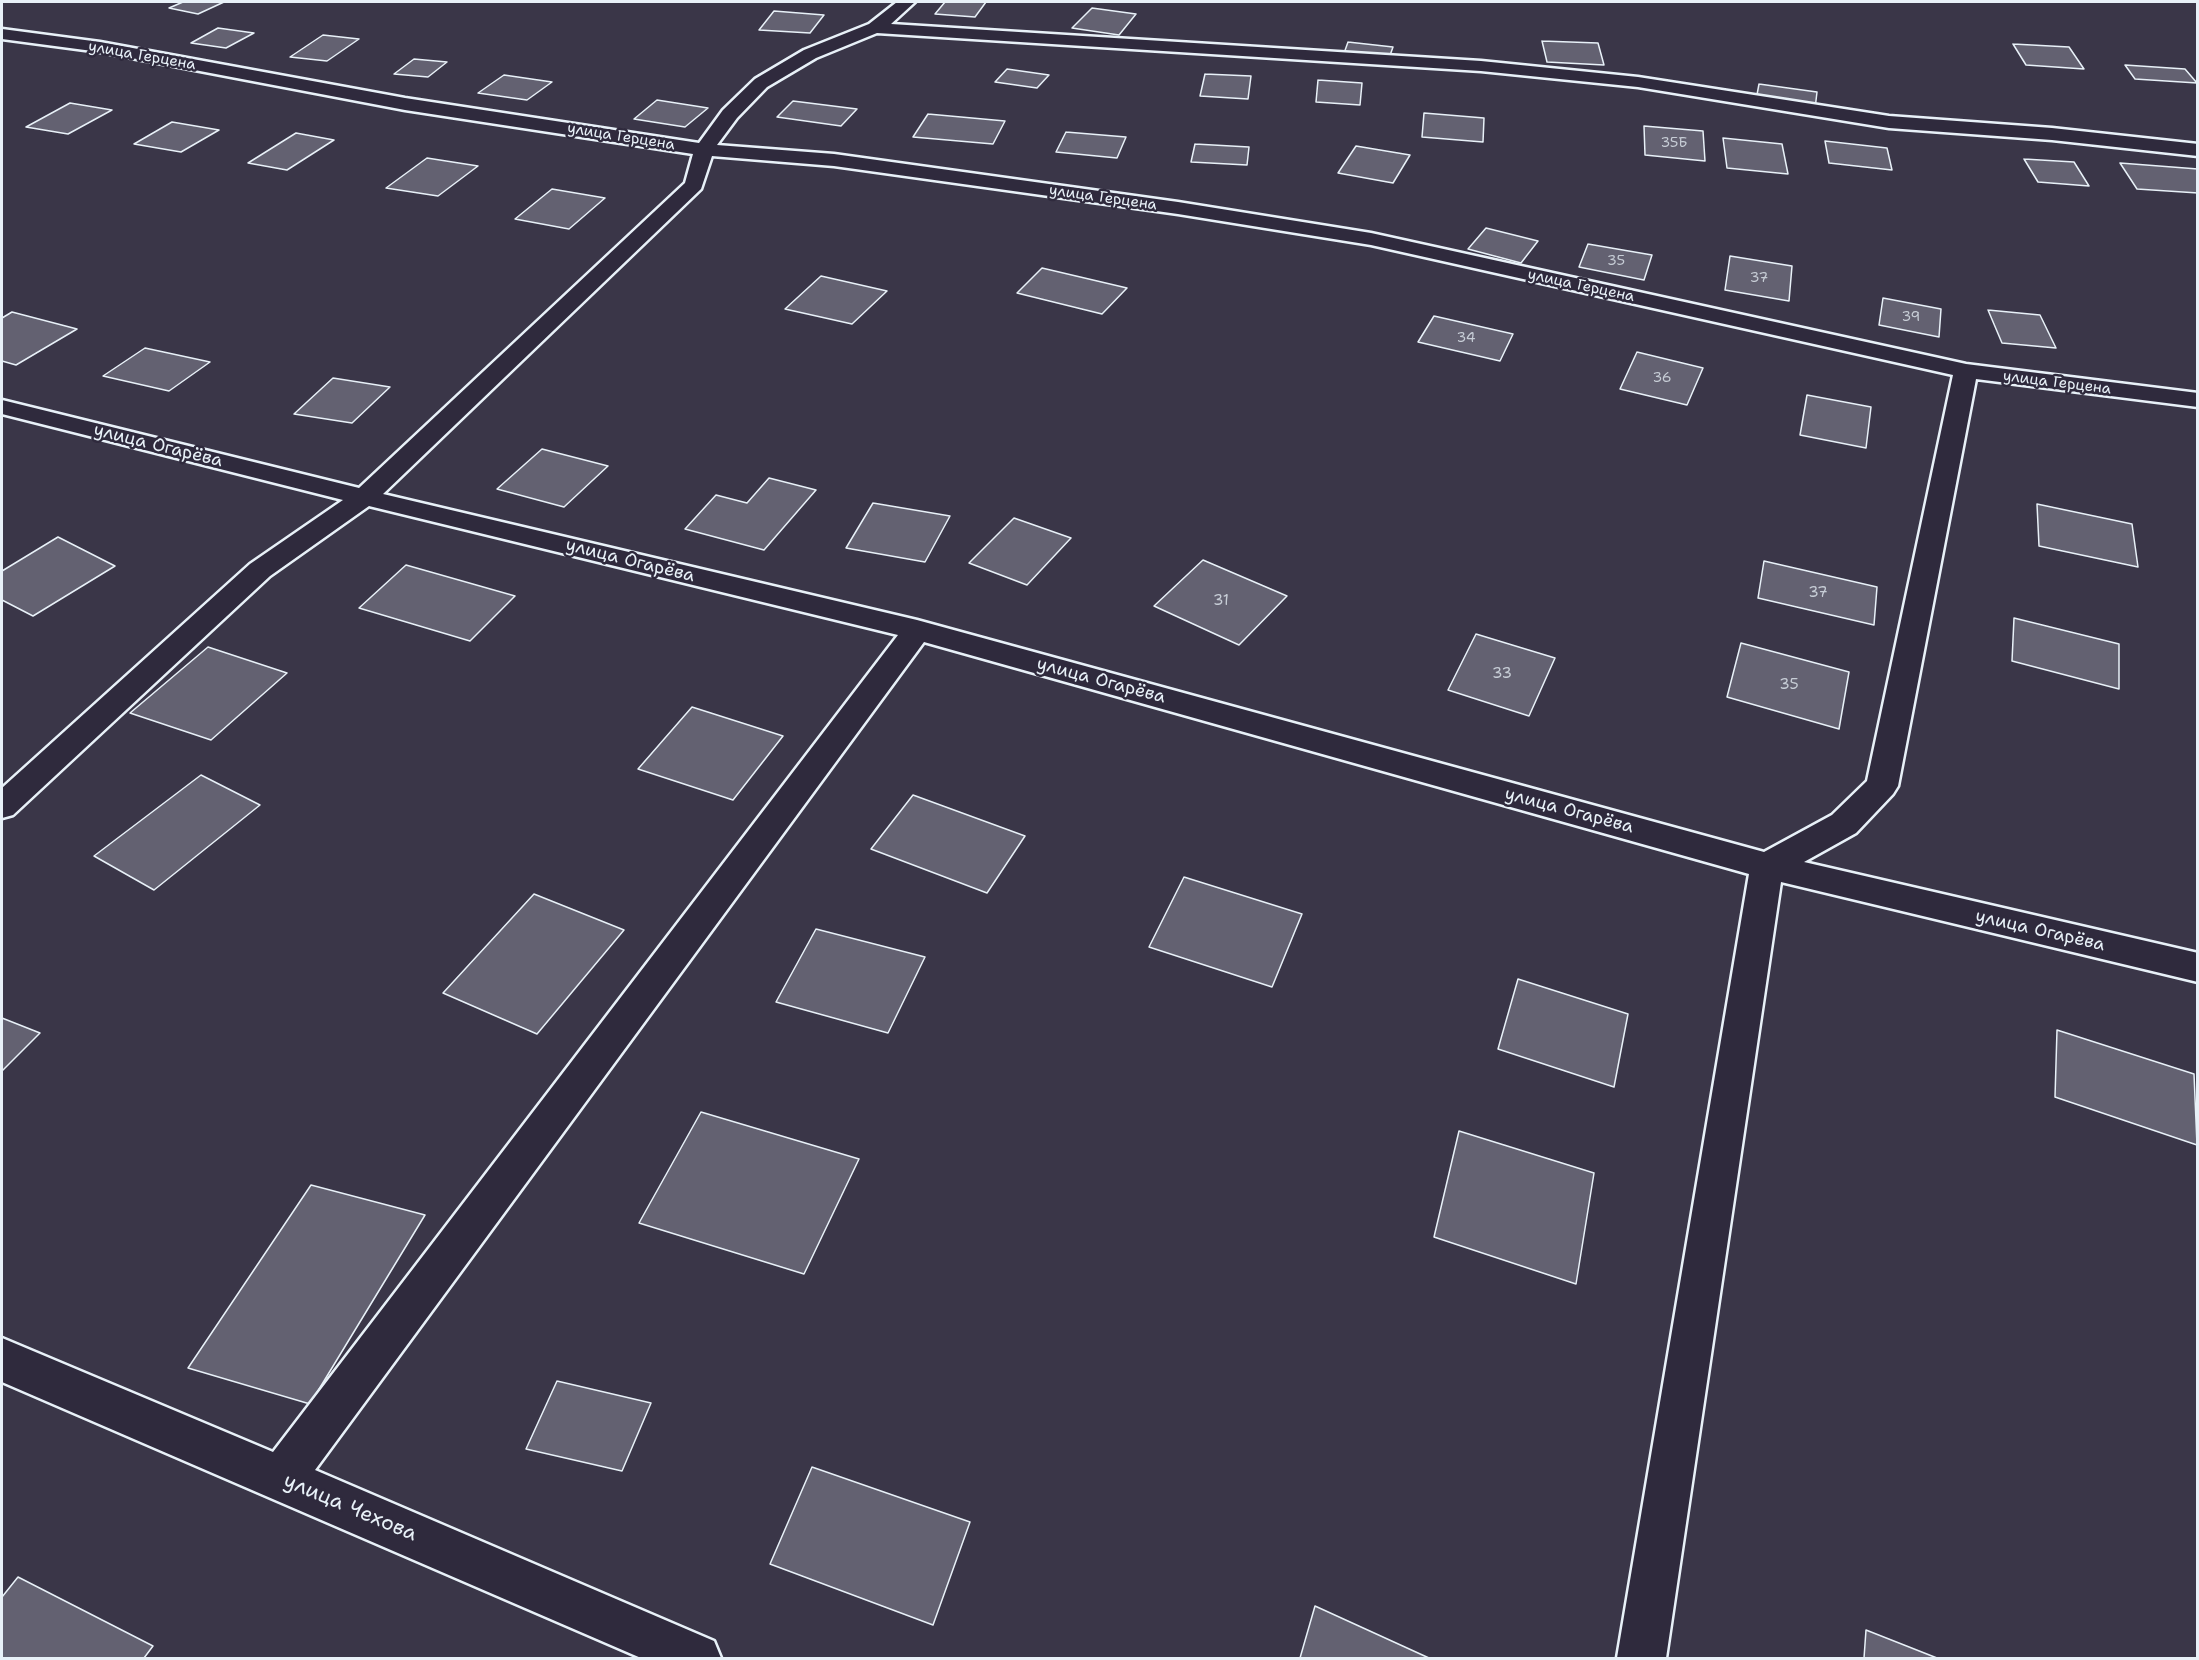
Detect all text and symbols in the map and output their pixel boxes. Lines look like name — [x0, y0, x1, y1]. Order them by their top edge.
street label: улица Герцена — [87, 38, 197, 74]
street label: улица Герцена — [566, 120, 676, 154]
house number: 35Б — [1660, 135, 1688, 151]
street label: улица Герцена — [1048, 182, 1158, 214]
house number: 35 — [1607, 253, 1625, 269]
street label: улица Герцена — [1526, 266, 1636, 306]
house number: 37 — [1750, 270, 1768, 286]
house number: 39 — [1902, 309, 1920, 325]
house number: 34 — [1456, 330, 1476, 346]
street label: улица Герцена — [2002, 367, 2112, 399]
house number: 36 — [1652, 370, 1672, 386]
street label: улица Огарёва — [91, 420, 225, 472]
street label: улица Огарёва — [563, 535, 697, 587]
house number: 37 — [1808, 584, 1828, 602]
house number: 31 — [1213, 592, 1229, 610]
street label: улица Огарёва — [1034, 653, 1168, 709]
house number: 33 — [1492, 665, 1512, 683]
house number: 35 — [1779, 676, 1799, 694]
street label: улица Огарёва — [1502, 783, 1636, 839]
street label: улица Огарёва — [1973, 906, 2107, 956]
street label: улица Чехова — [279, 1469, 421, 1547]

